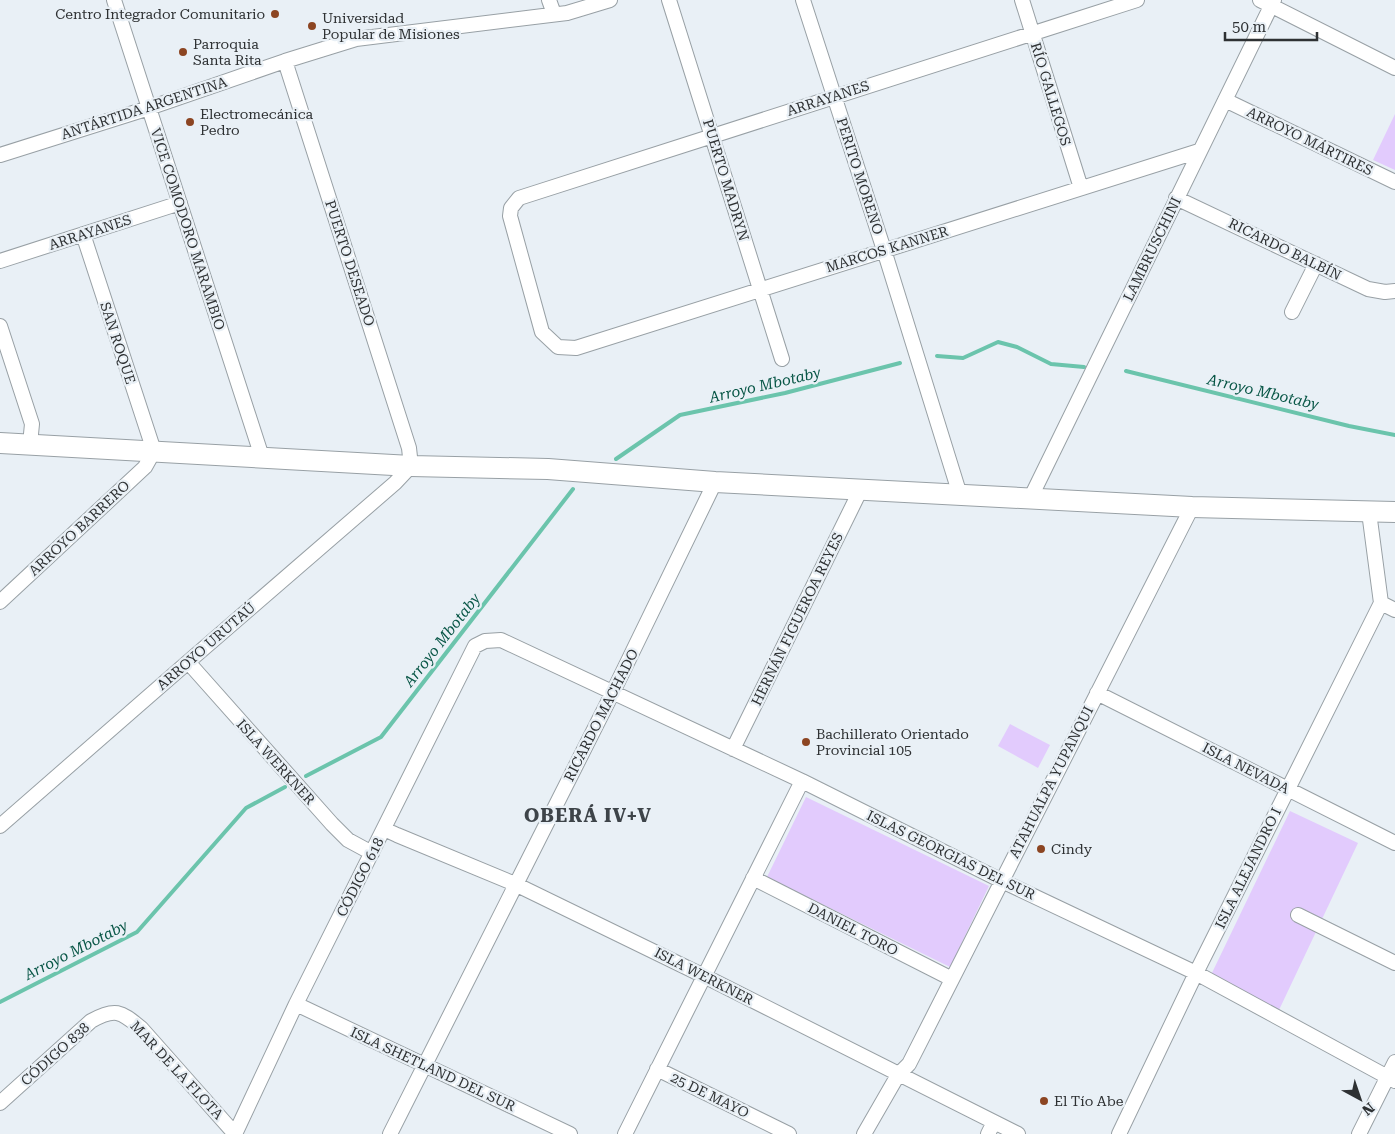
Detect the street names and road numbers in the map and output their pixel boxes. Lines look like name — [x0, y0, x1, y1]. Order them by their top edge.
street label: RÍO GALLEGOS — [1028, 40, 1074, 148]
street label: ANTÁRTIDA ARGENTINA — [59, 74, 229, 142]
street label: ARRAYANES — [785, 77, 872, 119]
street label: ARROYO MÁRTIRES — [1244, 104, 1376, 179]
street label: PERITO MORENO — [834, 115, 886, 237]
street label: PUERTO MADRYN — [700, 117, 752, 243]
street label: VICE COMODORO MARAMBIO — [148, 126, 228, 332]
street label: LAMBRUSCHINI — [1120, 194, 1184, 304]
street label: PUERTO DESEADO — [322, 198, 378, 328]
street label: ARRAYANES — [47, 211, 134, 253]
street label: RICARDO BALBÍN — [1226, 215, 1344, 283]
street label: MARCOS KANNER — [824, 223, 951, 275]
street label: SAN ROQUE — [97, 300, 139, 386]
street label: ARROYO BARRERO — [25, 477, 133, 579]
street label: HERNÁN FIGUEROA REYES — [748, 530, 846, 708]
street label: ARROYO URUTAÚ — [154, 599, 258, 693]
street label: RICARDO MACHADO — [561, 646, 641, 784]
street label: ATAHUALPA YUPANQUI — [1006, 703, 1096, 861]
street label: ISLA WERKNER — [234, 716, 319, 808]
street label: ISLA NEVADA — [1200, 739, 1292, 797]
street label: ISLA ALEJANDRO I — [1212, 805, 1284, 931]
street label: ISLAS GEORGIAS DEL SUR — [864, 807, 1038, 903]
street label: CÓDIGO 618 — [333, 835, 387, 919]
street label: DANIEL TORO — [805, 899, 901, 959]
street label: ISLA WERKNER — [652, 944, 756, 1008]
street label: MAR DE LA FLOTA — [127, 1018, 227, 1123]
street label: CÓDIGO 838 — [18, 1019, 93, 1089]
street label: ISLA SHETLAND DEL SUR — [348, 1024, 518, 1114]
street label: 25 DE MAYO — [668, 1069, 752, 1121]

